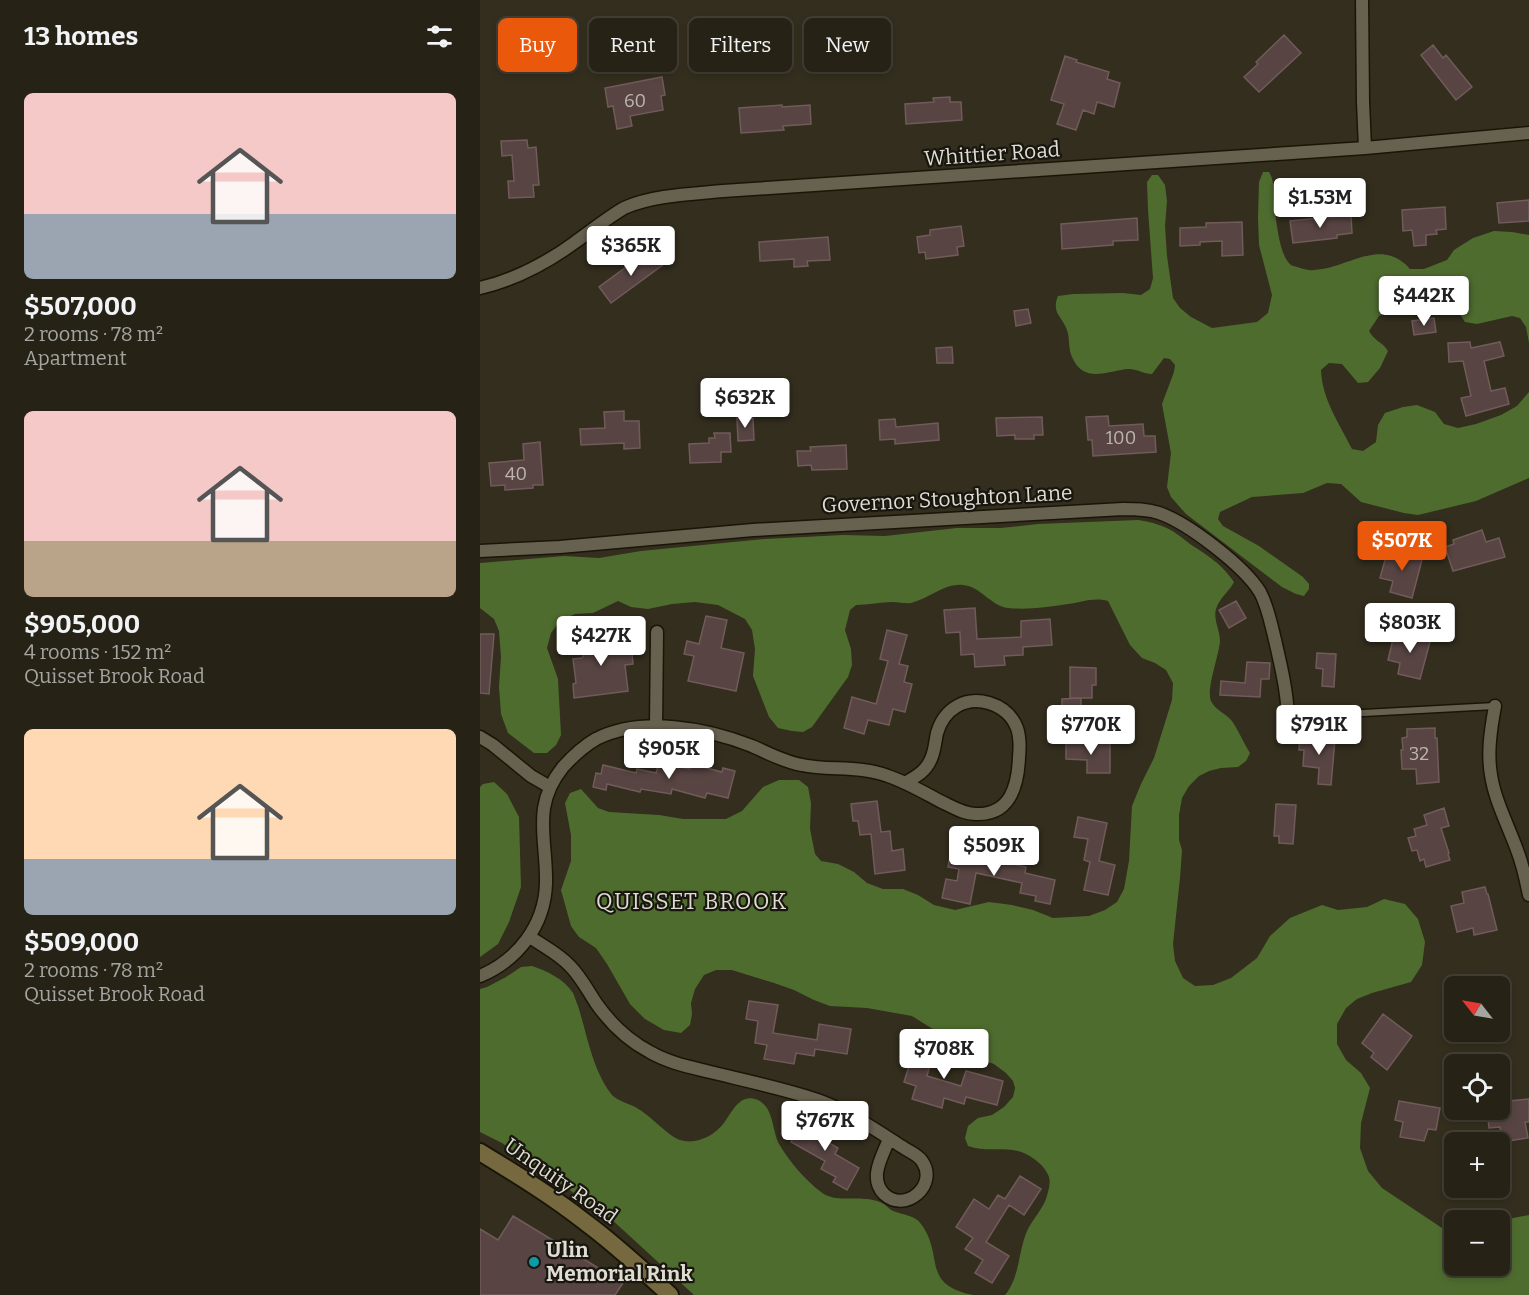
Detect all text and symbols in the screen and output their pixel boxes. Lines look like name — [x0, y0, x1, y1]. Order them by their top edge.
chip: Buy — [498, 18, 577, 72]
chip: Rent — [589, 18, 677, 72]
chip: Filters — [689, 18, 792, 72]
chip: New — [804, 18, 891, 72]
icon: filters — [423, 20, 456, 53]
text: 13 homes — [24, 21, 138, 52]
house number: 60 — [624, 90, 646, 112]
icon: home — [186, 132, 294, 240]
street label: Whittier Road — [923, 136, 1061, 172]
pin: $1.53M — [1271, 178, 1369, 229]
text: $1.53M — [1288, 185, 1352, 209]
pin: $365K — [589, 226, 673, 277]
text: $365K — [601, 233, 661, 257]
pin: $442K — [1382, 276, 1466, 327]
text: $442K — [1393, 283, 1455, 307]
text: $507,000 — [24, 291, 137, 322]
text: 2 rooms · 78 m² — [24, 322, 163, 346]
text: Apartment — [24, 346, 127, 370]
pin: $632K — [703, 378, 787, 429]
text: $632K — [715, 385, 775, 409]
house number: 100 — [1106, 427, 1136, 449]
icon: home — [186, 450, 294, 558]
house number: 40 — [505, 463, 527, 485]
street label: Governor Stoughton Lane — [821, 479, 1073, 519]
pin: $507K — [1360, 521, 1444, 572]
text: $507K — [1372, 528, 1432, 552]
pin: $803K — [1368, 603, 1452, 654]
text: $905,000 — [24, 609, 140, 640]
text: $803K — [1379, 610, 1441, 634]
pin: $427K — [559, 616, 643, 667]
text: $427K — [571, 623, 631, 647]
text: 4 rooms · 152 m² — [24, 640, 171, 664]
text: Quisset Brook Road — [24, 664, 205, 688]
pin: $770K — [1049, 705, 1133, 756]
pin: $791K — [1277, 705, 1361, 756]
text: $770K — [1061, 712, 1121, 736]
text: $791K — [1290, 712, 1348, 736]
pin: $905K — [627, 729, 711, 780]
text: $905K — [638, 736, 700, 760]
house number: 32 — [1409, 743, 1429, 765]
icon: home — [186, 768, 294, 876]
pin: $509K — [952, 826, 1036, 877]
text: $509K — [963, 833, 1025, 857]
district label: QUISSET BROOK — [596, 888, 788, 915]
text: $509,000 — [24, 927, 139, 958]
text: 2 rooms · 78 m² — [24, 958, 163, 982]
north arrow — [1444, 976, 1510, 1042]
map controls — [1444, 976, 1510, 1276]
text: Quisset Brook Road — [24, 982, 205, 1006]
pin: $708K — [902, 1029, 986, 1080]
text: $708K — [914, 1036, 974, 1060]
button: locate — [1444, 1054, 1510, 1120]
pin: $767K — [783, 1101, 867, 1152]
text: $767K — [795, 1108, 855, 1132]
street label: Unquity Road — [499, 1132, 623, 1230]
button: + — [1444, 1132, 1510, 1198]
button: − — [1444, 1210, 1510, 1276]
place label: Ulin Memorial Rink — [546, 1237, 693, 1287]
marker: Ulin Memorial Rink — [527, 1255, 541, 1269]

